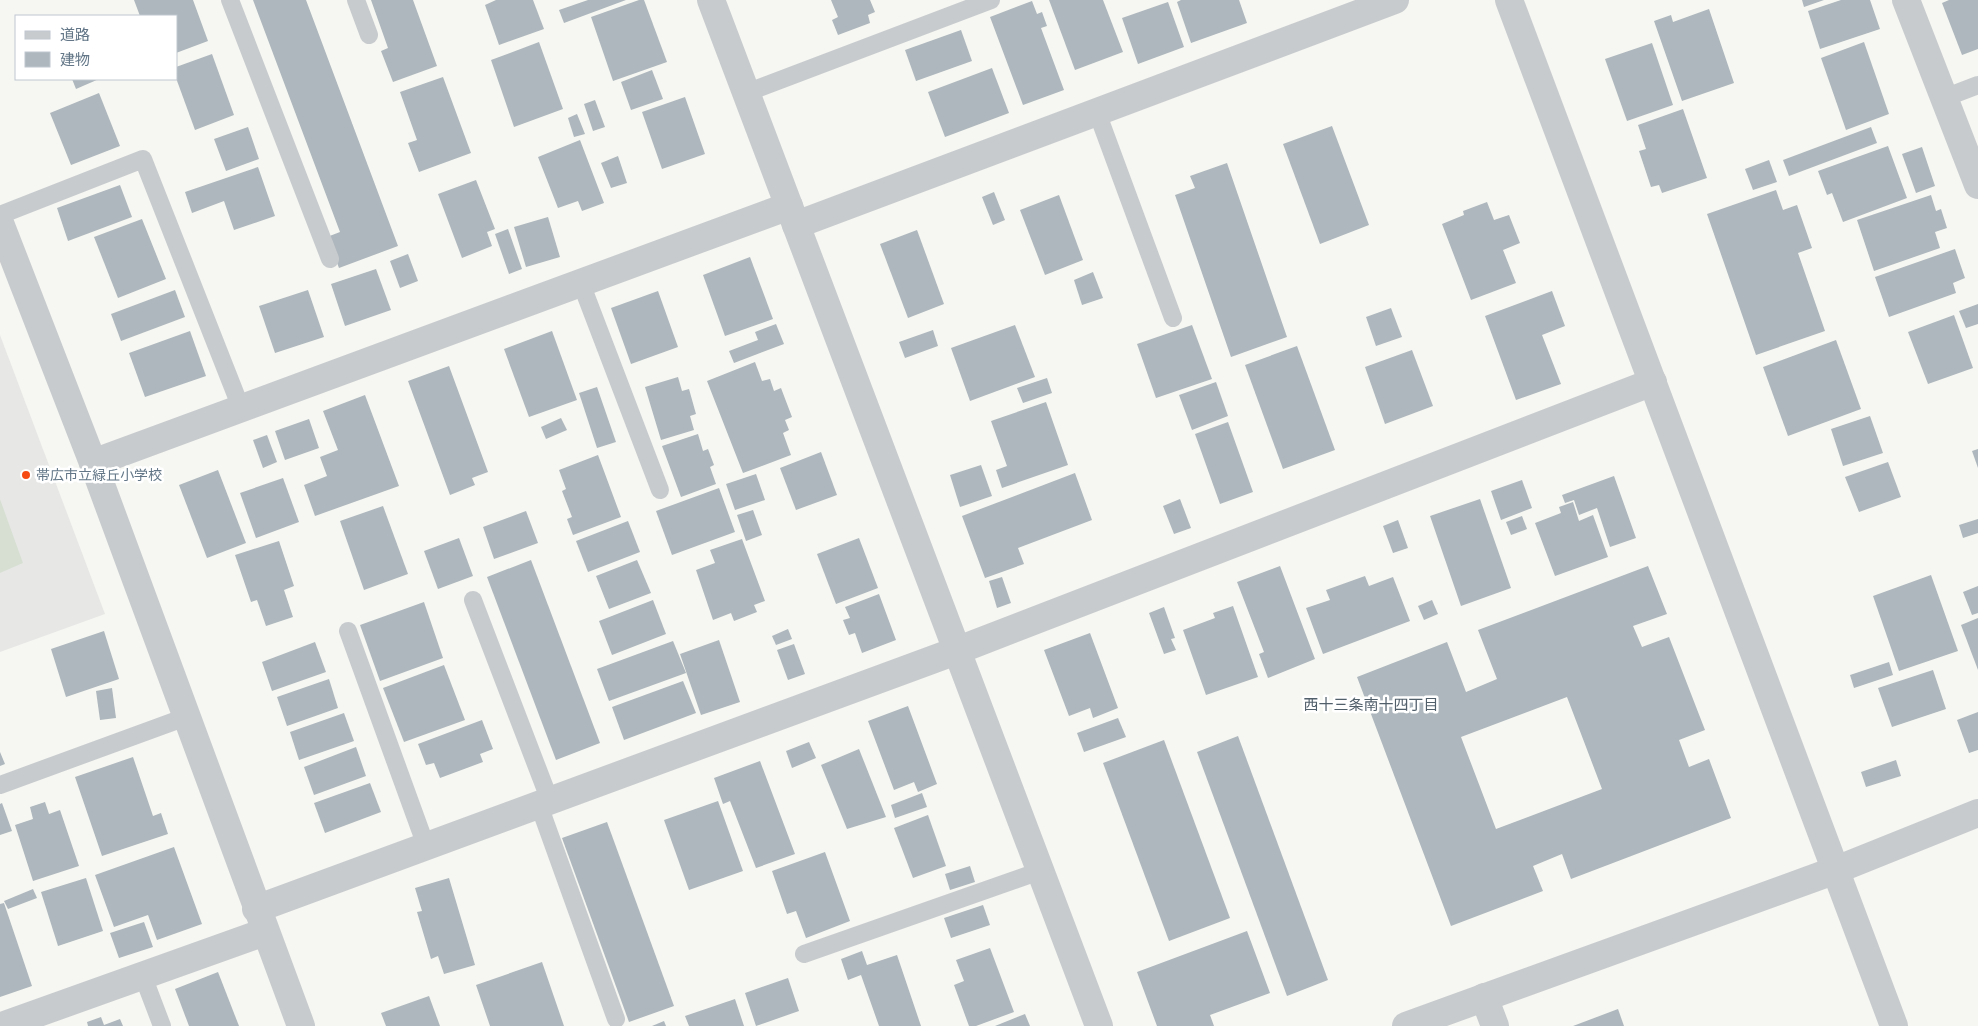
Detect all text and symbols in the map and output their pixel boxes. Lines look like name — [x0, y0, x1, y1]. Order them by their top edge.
legend — [15, 15, 178, 80]
text: 道路 — [60, 24, 90, 45]
text: 建物 — [60, 49, 90, 70]
place label: 帯広市立緑丘小学校 — [36, 465, 162, 484]
marker: 帯広市立緑丘小学校 — [20, 469, 32, 481]
district label: 西十三条南十四丁目 — [1303, 694, 1439, 715]

